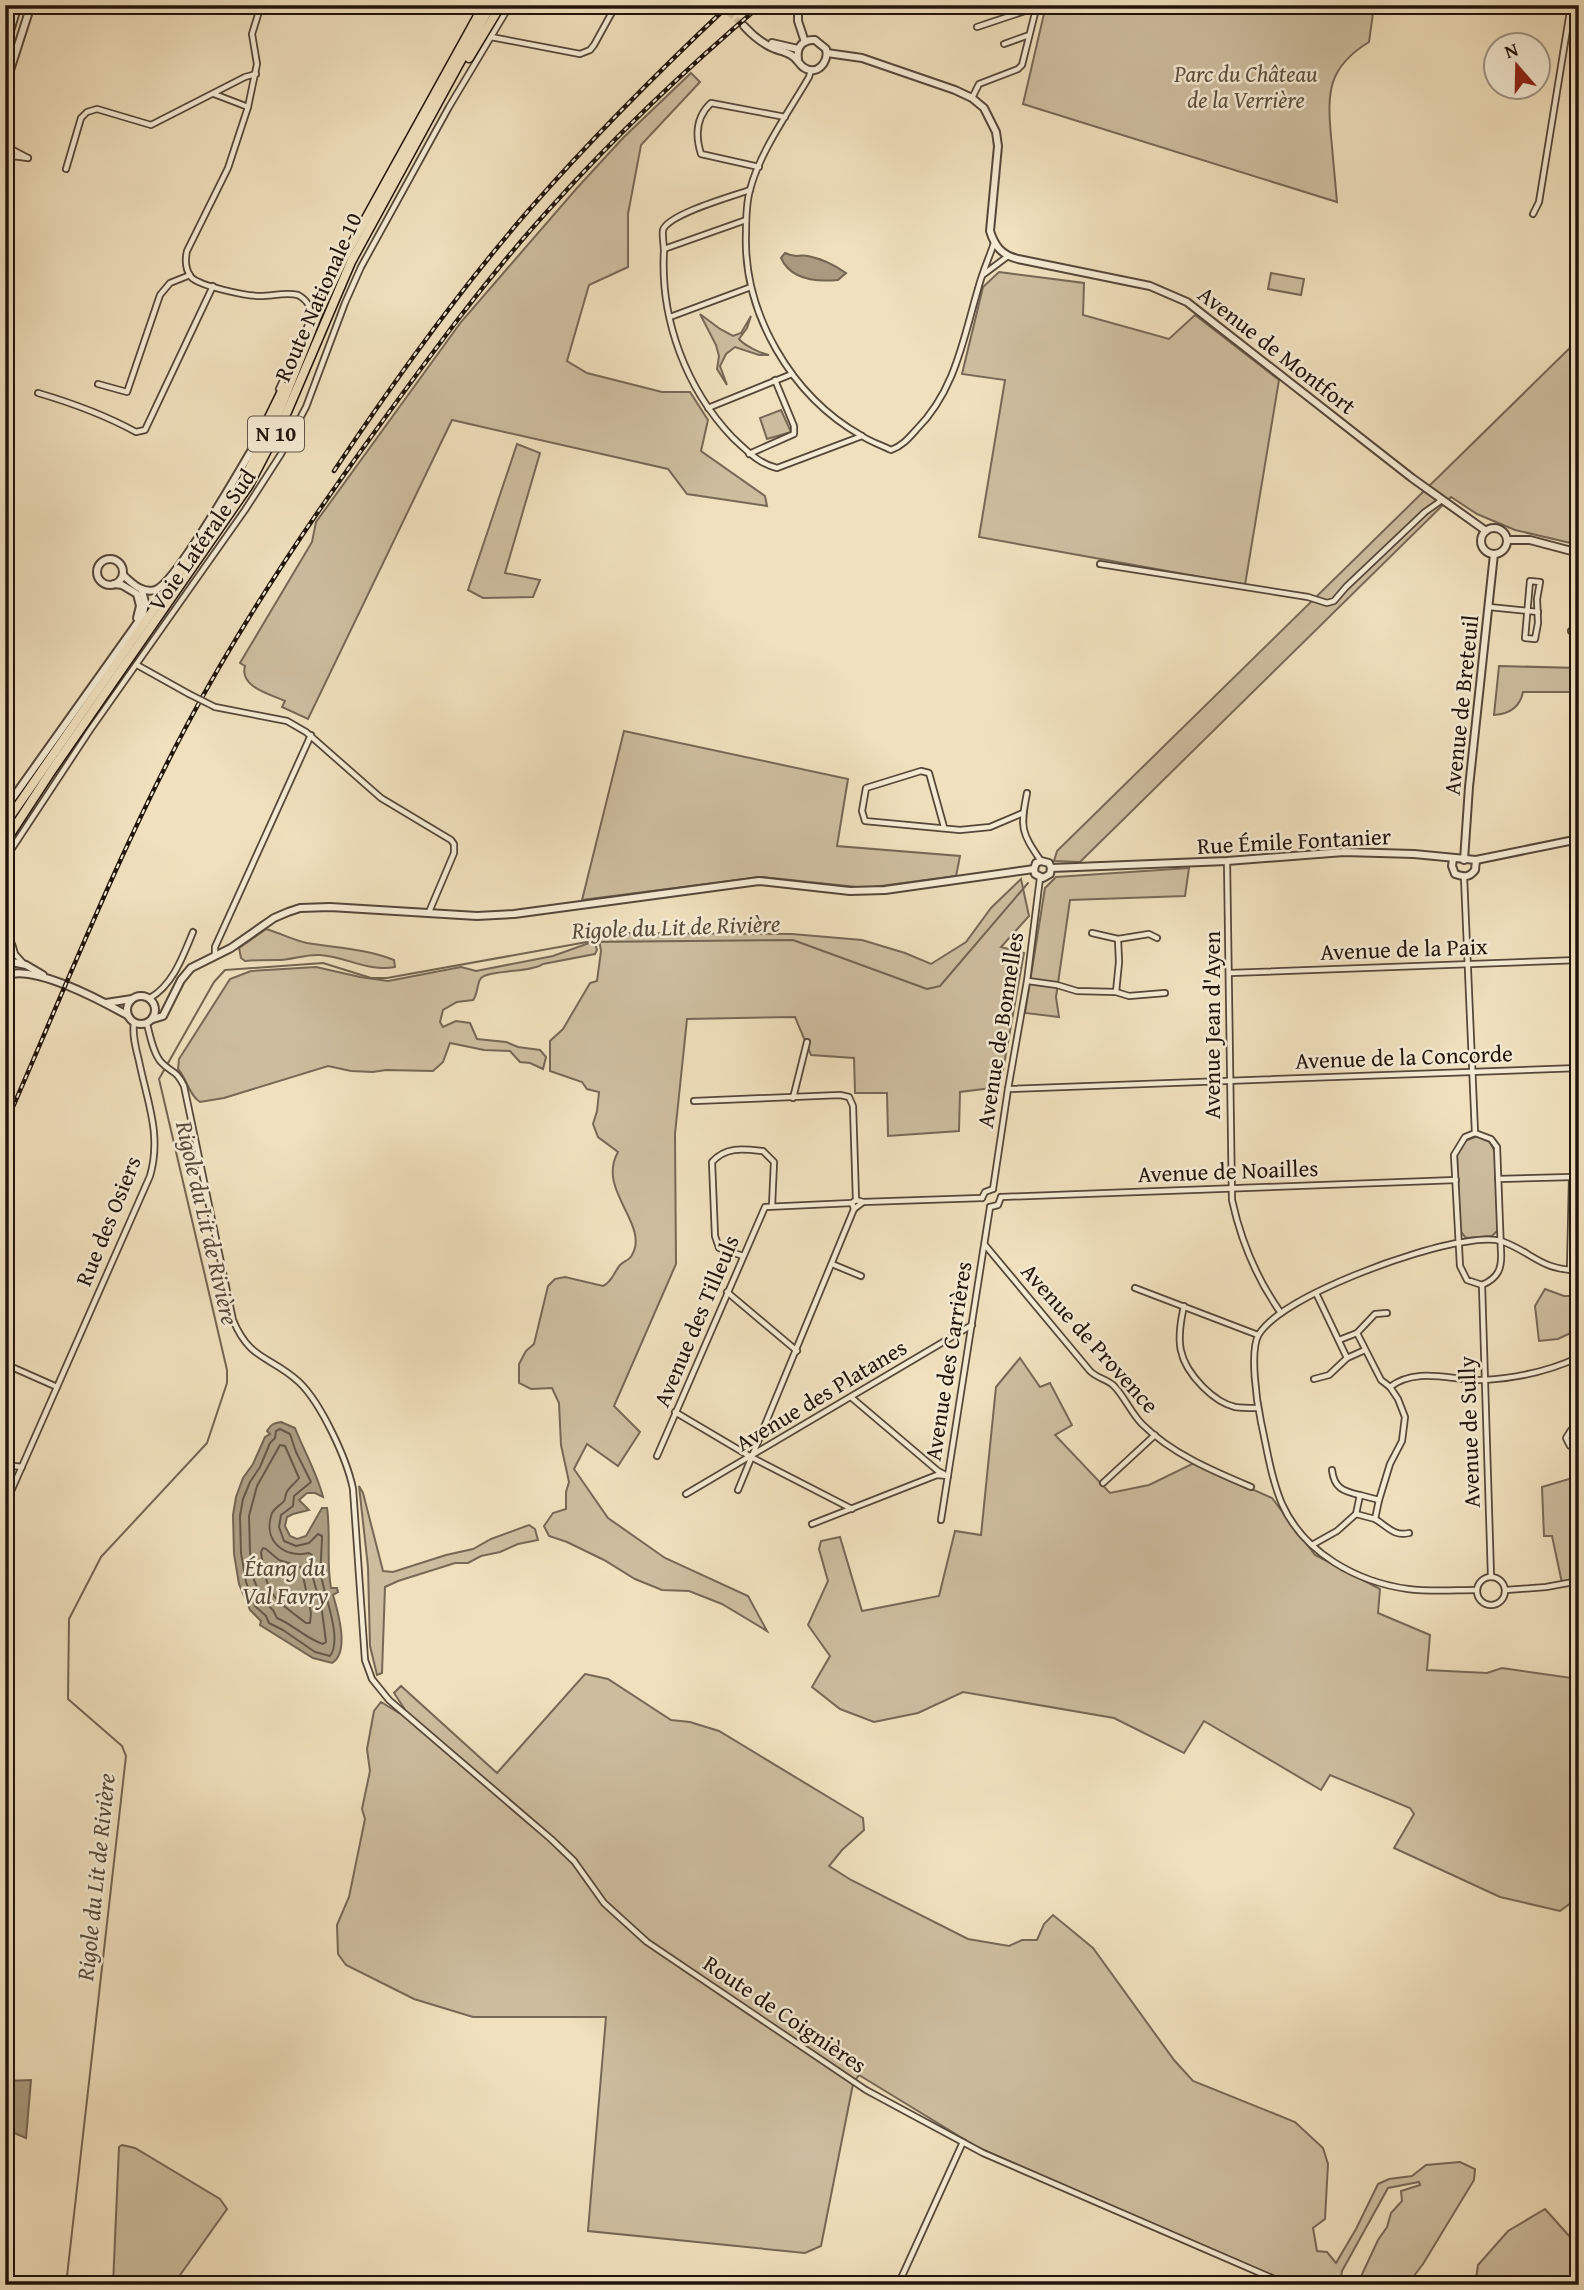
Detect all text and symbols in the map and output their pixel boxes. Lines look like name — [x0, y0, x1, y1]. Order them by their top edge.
north arrow — [1482, 32, 1552, 102]
text: N — [1500, 35, 1522, 65]
park label: Parc du Château de la Verrière — [1173, 57, 1318, 116]
street label: Route Nationale 10 — [265, 207, 370, 387]
street label: Avenue de Montfort — [1191, 277, 1363, 422]
road number: N 10 — [248, 416, 304, 452]
street label: Voie Latérale Sud — [140, 461, 263, 618]
street label: Avenue de Breteuil — [1435, 613, 1486, 797]
street label: Rue Émile Fontanier — [1196, 819, 1392, 862]
water label: Rigole du Lit de Rivière — [570, 905, 781, 948]
street label: Avenue de la Paix — [1320, 929, 1489, 968]
street label: Avenue de Bonnelles — [968, 930, 1031, 1130]
street label: Avenue Jean d'Ayen — [1195, 931, 1228, 1119]
street label: Avenue de la Concorde — [1295, 1036, 1513, 1077]
water label: Rigole du Lit de Rivière — [167, 1116, 248, 1329]
street label: Rue des Osiers — [66, 1151, 149, 1291]
street label: Avenue de Noailles — [1137, 1151, 1319, 1190]
street label: Avenue des Tilleuls — [644, 1230, 747, 1412]
street label: Avenue de Provence — [1014, 1255, 1167, 1420]
street label: Avenue des Carrières — [915, 1259, 980, 1463]
street label: Avenue des Platanes — [729, 1330, 913, 1459]
street label: Avenue de Sully — [1449, 1355, 1488, 1509]
water label: Étang du Val Favry — [242, 1550, 328, 1613]
water label: Rigole du Lit de Rivière — [67, 1771, 124, 1984]
street label: Route de Coignières — [697, 1947, 874, 2081]

